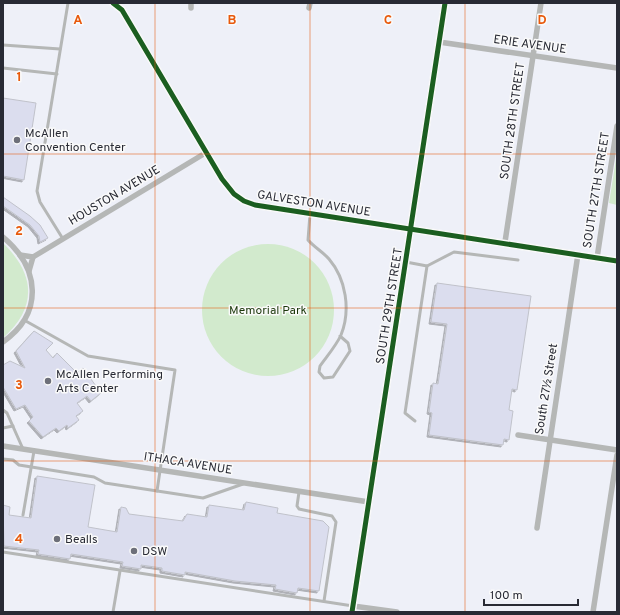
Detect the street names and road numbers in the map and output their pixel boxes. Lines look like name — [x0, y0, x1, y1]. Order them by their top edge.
street label: ERIE AVENUE — [492, 32, 567, 58]
street label: SOUTH 28TH STREET — [497, 62, 529, 181]
street label: SOUTH 27TH STREET — [580, 131, 614, 250]
street label: HOUSTON AVENUE — [66, 162, 163, 230]
street label: GALVESTON AVENUE — [256, 187, 372, 221]
street label: SOUTH 29TH STREET — [373, 247, 407, 366]
street label: South 27½ Street — [532, 342, 562, 436]
street label: ITHACA AVENUE — [142, 449, 233, 479]

